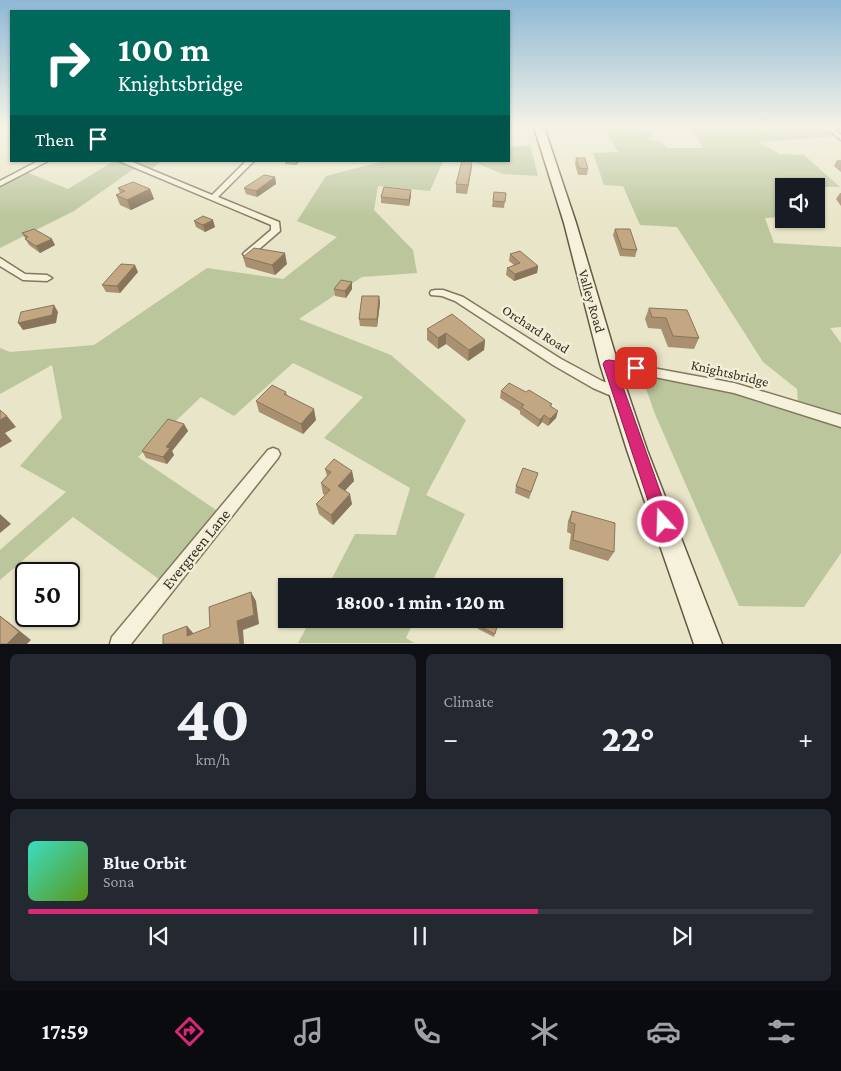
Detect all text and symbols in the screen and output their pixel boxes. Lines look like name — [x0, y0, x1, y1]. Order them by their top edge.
icon: right — [35, 30, 100, 95]
text: 100 m — [118, 30, 210, 69]
text: Knightsbridge — [118, 71, 243, 96]
icon: arrive — [84, 125, 112, 153]
text: Then — [35, 129, 74, 150]
map controls — [775, 178, 825, 228]
button: sound — [775, 178, 825, 228]
street label: Valley Road — [575, 268, 609, 335]
street label: Orchard Road — [499, 301, 573, 357]
pin — [615, 347, 657, 389]
icon: arrive — [622, 354, 650, 382]
street label: Knightsbridge — [689, 356, 771, 390]
position arrow — [636, 495, 688, 547]
street label: Evergreen Lane — [159, 506, 234, 593]
speed limit sign: 50 — [15, 562, 80, 627]
text: 18:00 · 1 min · 120 m — [336, 592, 505, 613]
text: 40 — [175, 682, 250, 754]
text: Climate — [444, 693, 494, 710]
text: 22° — [601, 717, 655, 759]
text: − — [444, 723, 458, 754]
text: + — [798, 723, 813, 754]
text: km/h — [196, 751, 230, 768]
text: Blue Orbit — [103, 852, 186, 873]
text: Sona — [103, 873, 134, 890]
icon: previous — [145, 922, 173, 950]
icon: pause — [406, 922, 434, 950]
icon: next — [668, 922, 696, 950]
icon: directions — [172, 1014, 207, 1049]
icon: music — [291, 1014, 326, 1049]
icon: phone — [409, 1014, 444, 1049]
icon: climate — [527, 1014, 562, 1049]
icon: car — [646, 1014, 681, 1049]
icon: filters — [764, 1014, 799, 1049]
text: 17:59 — [42, 1019, 89, 1044]

